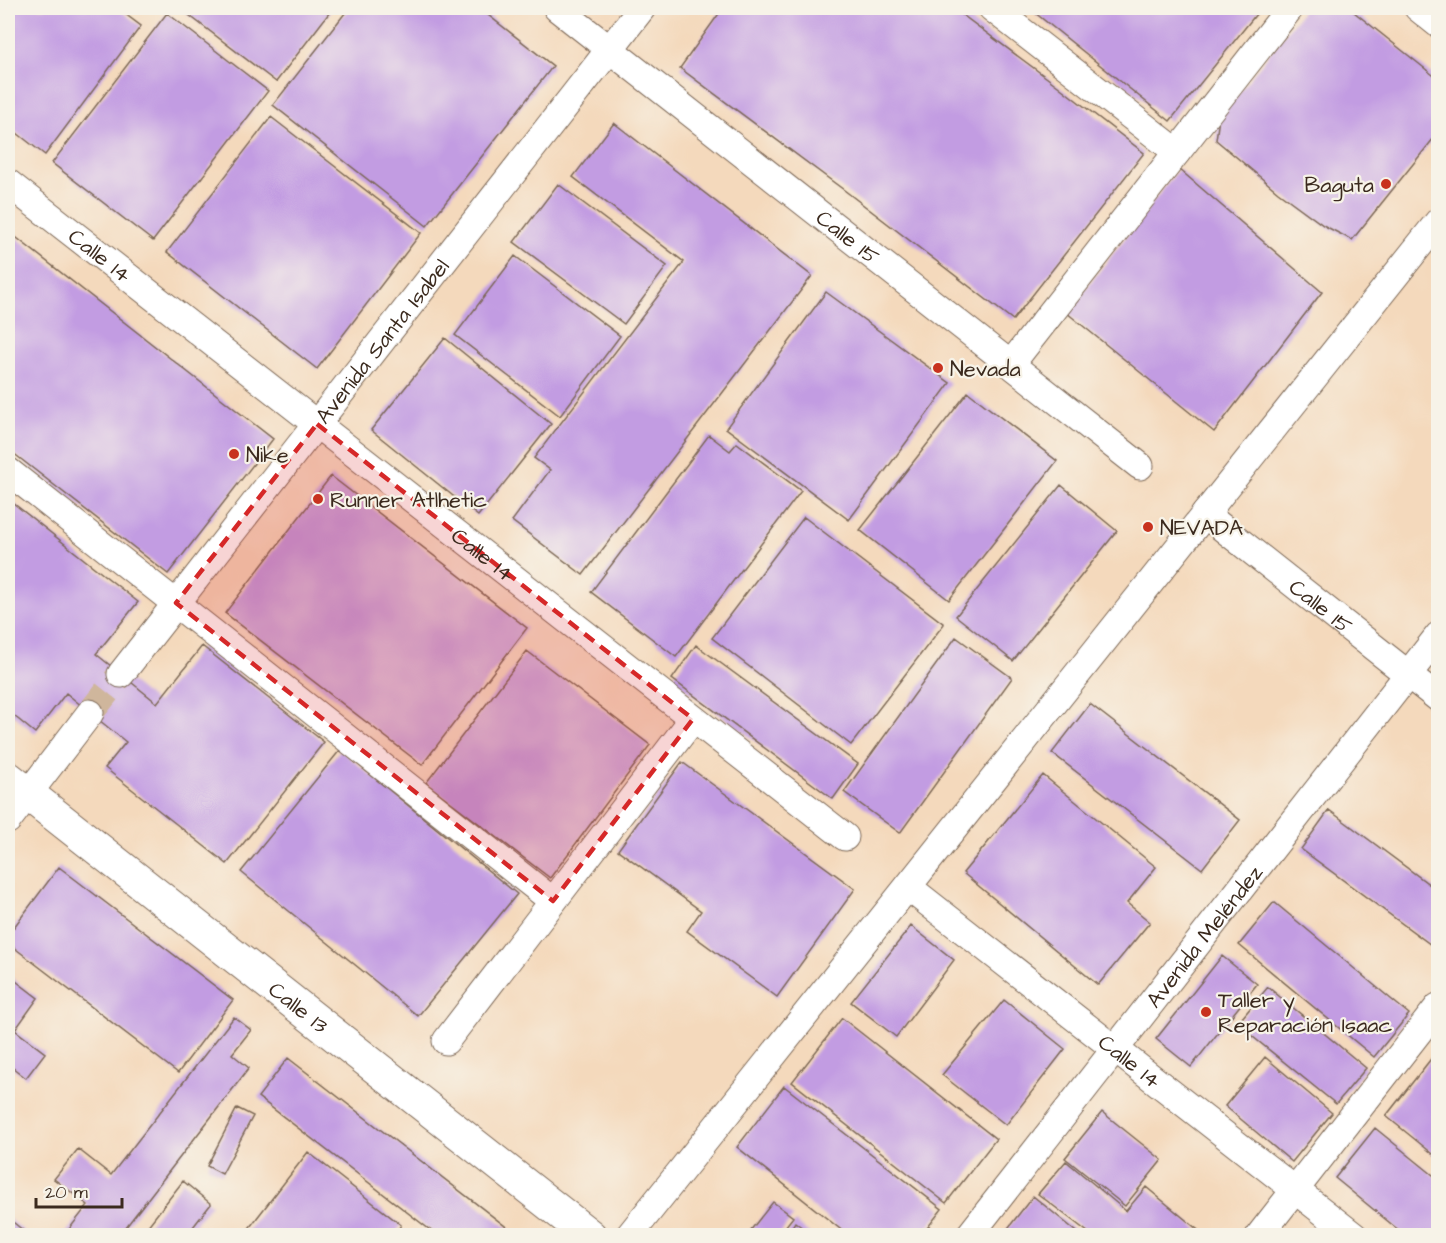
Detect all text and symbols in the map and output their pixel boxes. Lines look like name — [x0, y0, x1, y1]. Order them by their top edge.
place label: Baguta — [1305, 170, 1374, 202]
marker: Baguta — [1379, 177, 1393, 191]
street label: Calle 15 — [809, 203, 886, 273]
street label: Calle 14 — [61, 222, 137, 291]
street label: Avenida Santa Isabel — [308, 253, 457, 431]
place label: Nevada — [950, 354, 1021, 385]
marker: Nevada — [931, 361, 945, 375]
place label: Nike — [246, 440, 289, 471]
marker: Nike — [227, 447, 241, 461]
place label: Runner Atlhetic — [330, 485, 487, 516]
marker: Runner Atlhetic — [311, 492, 325, 506]
place label: NEVADA — [1160, 513, 1243, 544]
marker: NEVADA — [1141, 520, 1155, 534]
street label: Calle 14 — [444, 521, 520, 590]
street label: Calle 15 — [1282, 572, 1359, 642]
street label: Avenida Meléndez — [1139, 859, 1271, 1015]
street label: Calle 13 — [261, 975, 334, 1041]
place label: Taller y Reparación Isaac — [1218, 985, 1393, 1041]
marker: Taller y Reparación Isaac — [1199, 1005, 1213, 1019]
street label: Calle 14 — [1091, 1027, 1167, 1096]
scale bar — [36, 1171, 122, 1209]
text: 20 m — [45, 1180, 88, 1205]

